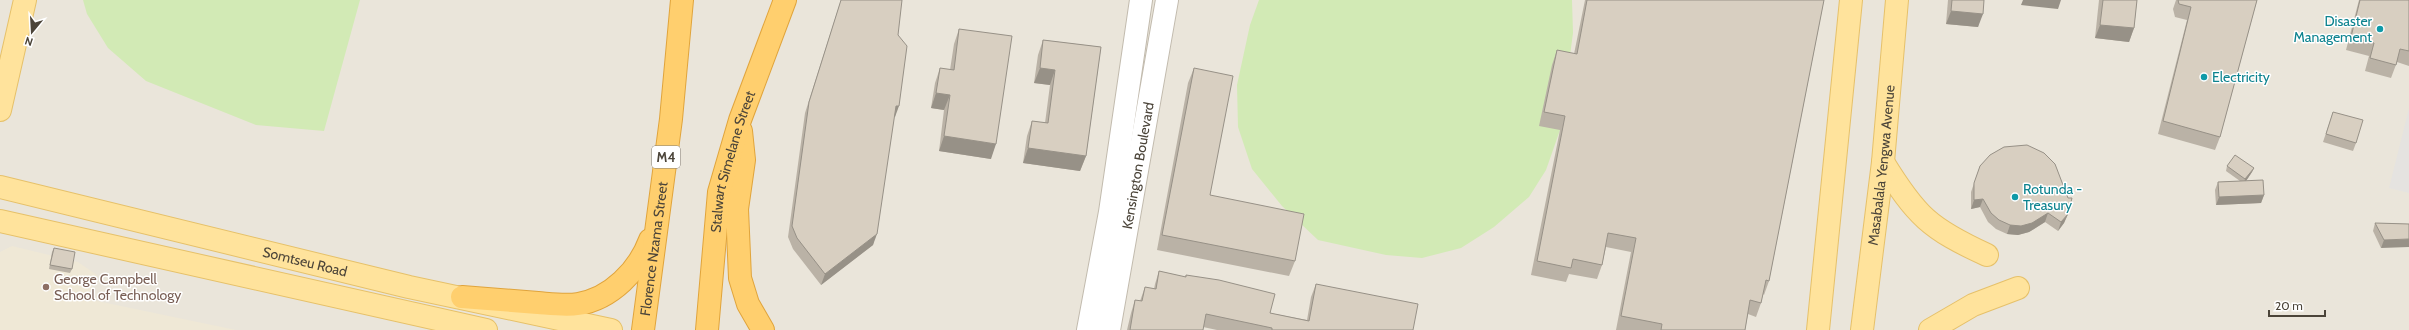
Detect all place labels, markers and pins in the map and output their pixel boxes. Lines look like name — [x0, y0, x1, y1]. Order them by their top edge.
place label: Disaster Management — [2293, 12, 2373, 46]
marker: Disaster Management — [2375, 24, 2385, 34]
place label: Electricity — [2212, 68, 2270, 86]
marker: Electricity — [2199, 72, 2209, 82]
place label: Rotunda - Treasury — [2023, 180, 2082, 214]
marker: Rotunda - Treasury — [2010, 192, 2020, 202]
place label: George Campbell School of Technology — [54, 270, 181, 304]
marker: George Campbell School of Technology — [41, 282, 51, 292]

